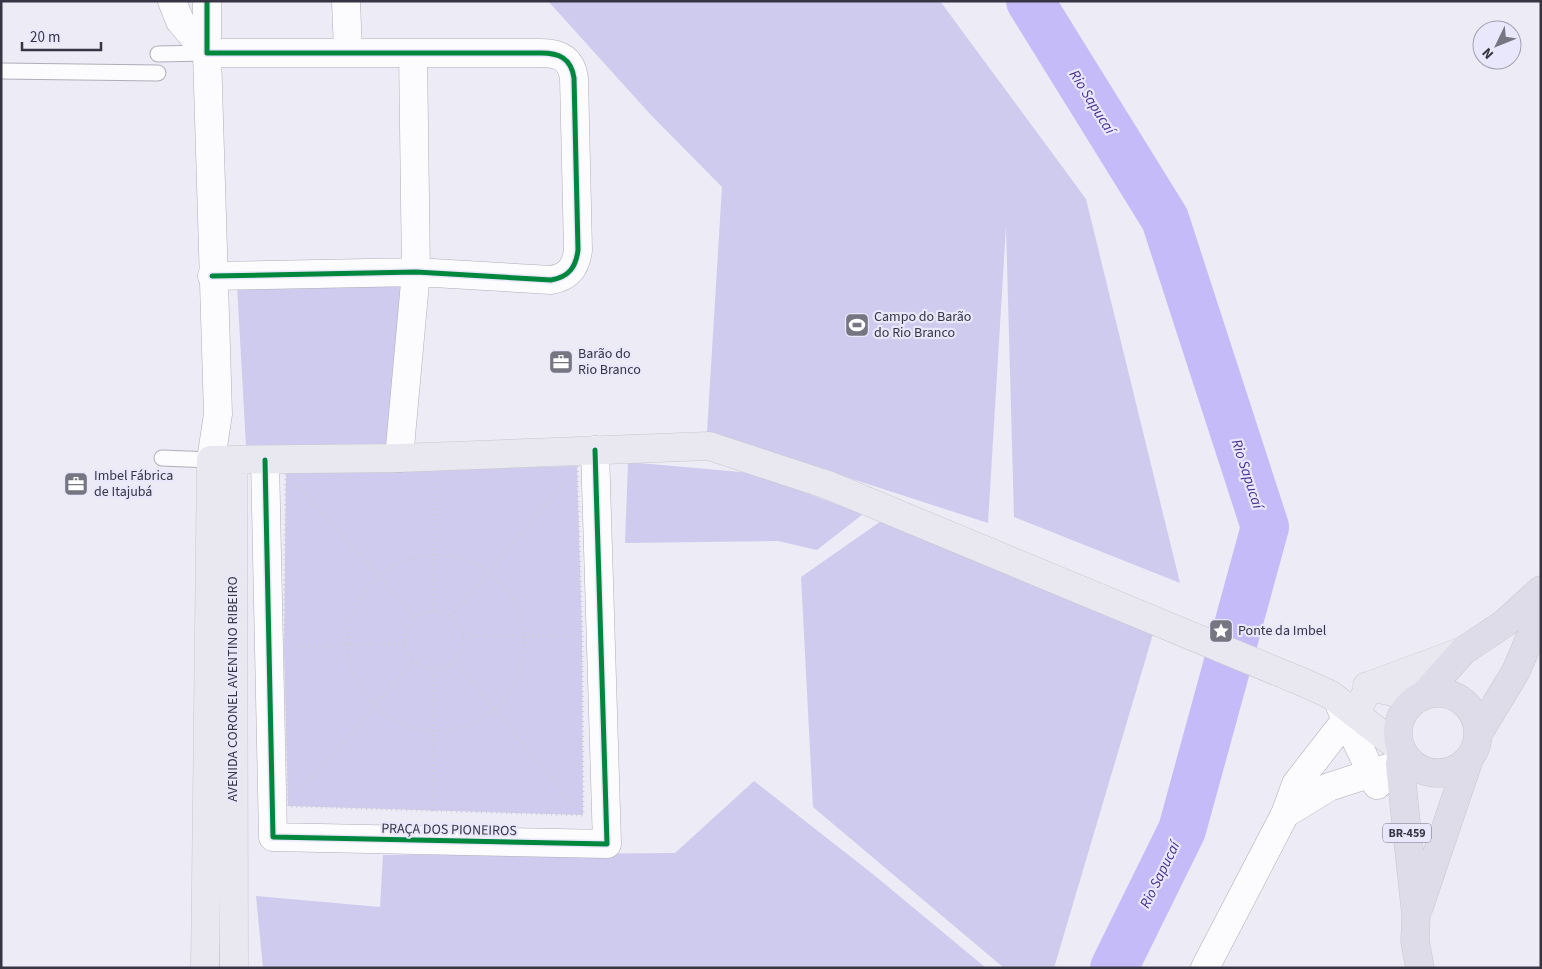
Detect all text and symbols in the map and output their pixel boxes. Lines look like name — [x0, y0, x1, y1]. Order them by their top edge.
scale bar — [22, 20, 101, 52]
north arrow — [1472, 20, 1522, 70]
text: 20 m — [30, 27, 60, 48]
text: N — [1478, 43, 1499, 63]
water label: Rio Sapucaí — [1064, 66, 1121, 140]
place label: Campo do Barão do Rio Branco — [874, 307, 971, 343]
sports icon: Campo do Barão do Rio Branco — [844, 312, 870, 338]
place label: Barão do Rio Branco — [578, 344, 641, 380]
office icon: Barão do Rio Branco — [548, 349, 574, 375]
water label: Rio Sapucaí — [1226, 437, 1269, 514]
place label: Imbel Fábrica de Itajubá — [94, 466, 173, 502]
office icon: Imbel Fábrica de Itajubá — [63, 471, 89, 497]
street label: AVENIDA CORONEL AVENTINO RIBEIRO — [223, 576, 243, 802]
place icon: Ponte da Imbel — [1208, 618, 1234, 644]
place label: Ponte da Imbel — [1238, 621, 1327, 641]
street label: PRAÇA DOS PIONEIROS — [381, 819, 517, 841]
road number: BR-459 — [1383, 824, 1431, 842]
water label: Rio Sapucaí — [1135, 836, 1186, 912]

